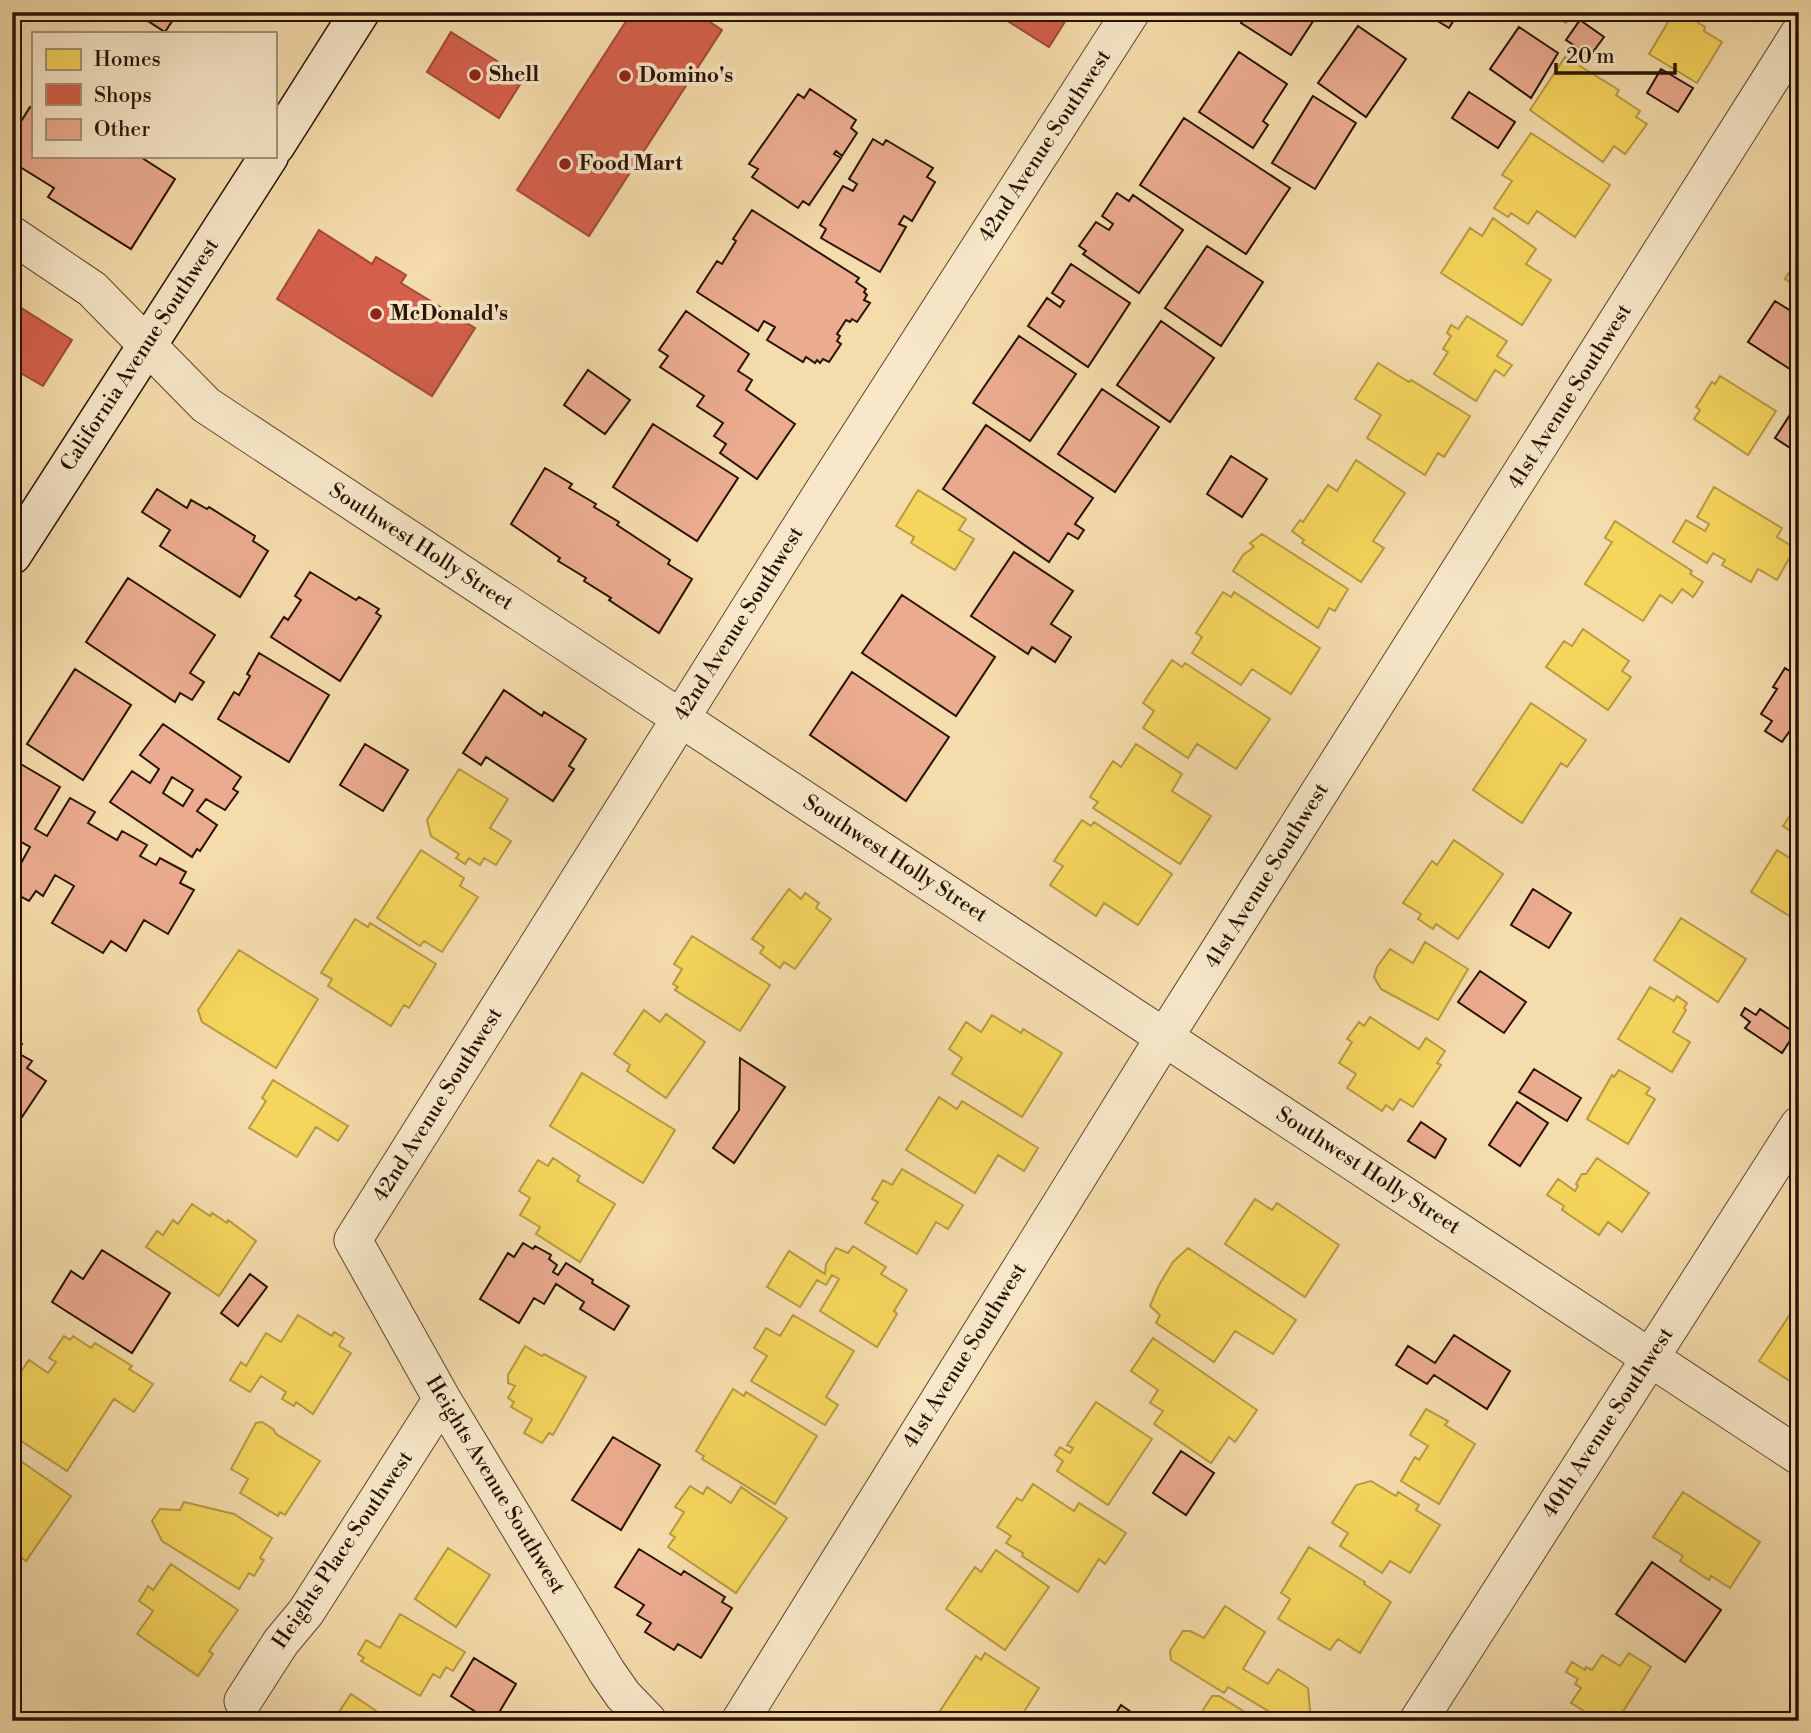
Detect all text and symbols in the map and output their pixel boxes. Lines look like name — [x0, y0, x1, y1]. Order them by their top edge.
legend — [32, 32, 276, 158]
scale bar — [1556, 32, 1674, 76]
street label: 42nd Avenue Southwest — [973, 44, 1117, 247]
text: 20 m — [1566, 44, 1615, 70]
text: Homes — [94, 47, 161, 73]
place label: Shell — [489, 62, 539, 88]
place label: Domino's — [639, 63, 733, 89]
marker: Shell — [467, 67, 483, 83]
marker: Domino's — [617, 68, 633, 84]
text: Shops — [94, 83, 152, 109]
text: Other — [94, 117, 150, 143]
place label: Food Mart — [579, 151, 683, 177]
marker: Food Mart — [557, 156, 573, 172]
street label: California Avenue Southwest — [55, 233, 225, 476]
street label: 41st Avenue Southwest — [1502, 299, 1638, 495]
place label: McDonald's — [390, 301, 508, 327]
marker: McDonald's — [368, 306, 384, 322]
street label: Southwest Holly Street — [324, 478, 519, 617]
street label: 42nd Avenue Southwest — [669, 521, 810, 726]
street label: 41st Avenue Southwest — [1199, 778, 1335, 974]
street label: Southwest Holly Street — [798, 790, 993, 929]
street label: 42nd Avenue Southwest — [368, 1002, 509, 1207]
street label: Southwest Holly Street — [1271, 1102, 1466, 1241]
street label: 41st Avenue Southwest — [897, 1258, 1033, 1454]
street label: 40th Avenue Southwest — [1537, 1322, 1680, 1523]
street label: Heights Avenue Southwest — [419, 1371, 571, 1599]
street label: Heights Place Southwest — [267, 1446, 419, 1654]

